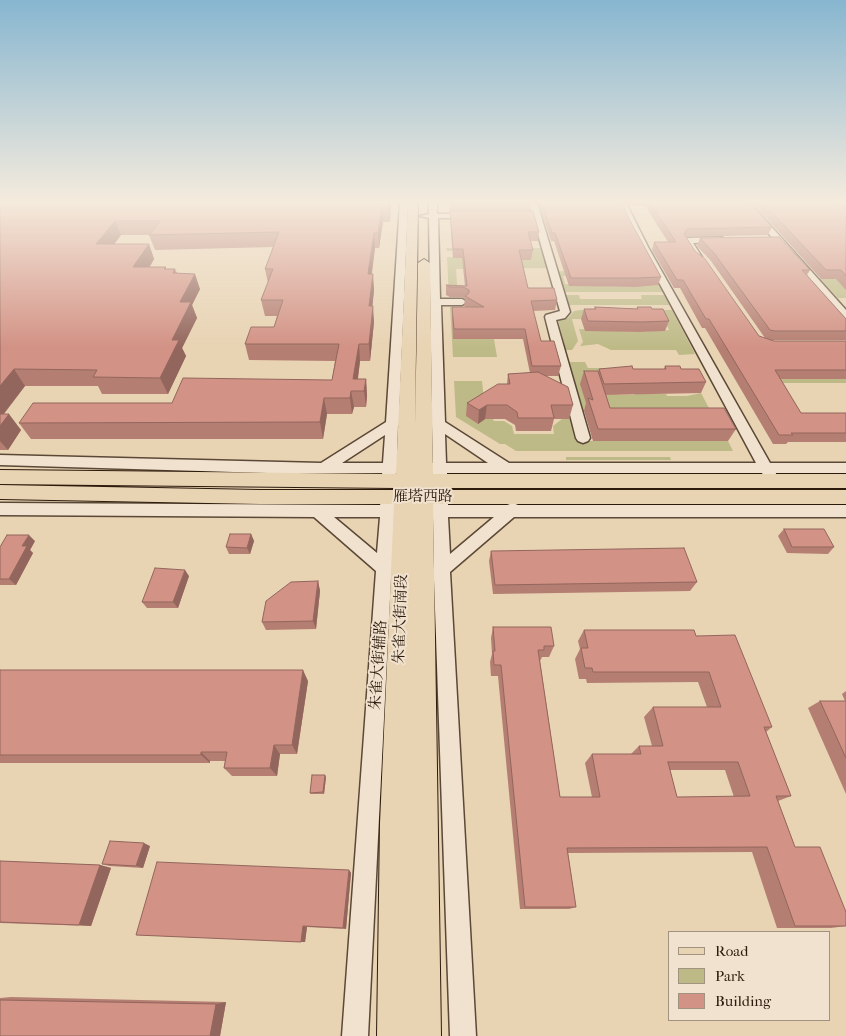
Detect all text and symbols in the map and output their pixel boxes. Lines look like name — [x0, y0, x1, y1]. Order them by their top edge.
street label: 雁塔西路 — [393, 488, 453, 506]
street label: 朱雀大街南段 — [390, 574, 412, 664]
street label: 朱雀大街辅路 — [367, 619, 391, 711]
legend — [668, 931, 831, 1021]
text: Road — [715, 942, 748, 960]
text: Park — [715, 967, 745, 985]
text: Building — [715, 992, 771, 1010]

